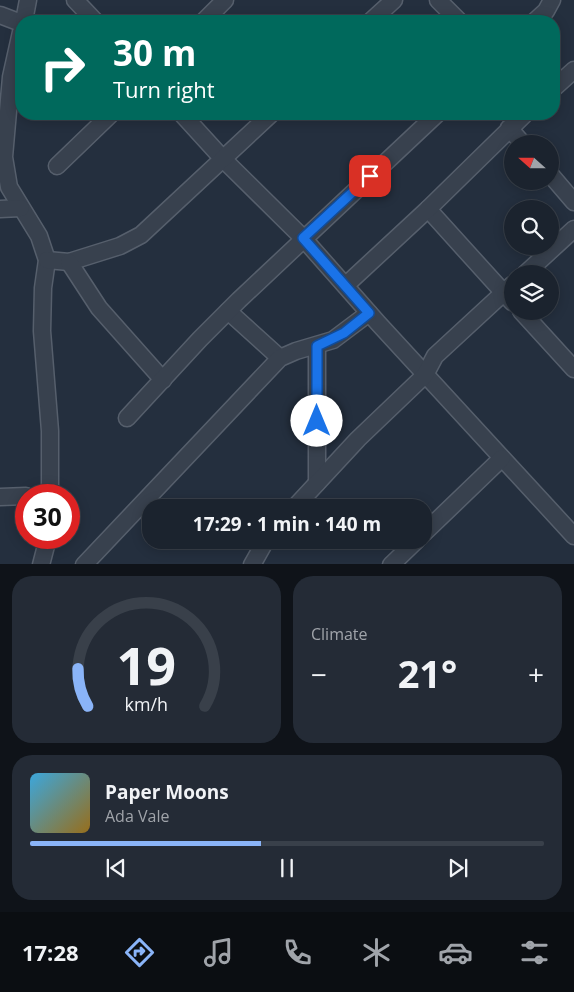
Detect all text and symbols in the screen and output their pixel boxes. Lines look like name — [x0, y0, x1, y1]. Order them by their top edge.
text: 30 m — [113, 29, 196, 76]
icon: right — [30, 35, 95, 100]
text: Turn right — [113, 74, 215, 104]
north arrow — [504, 135, 559, 190]
map controls — [504, 135, 559, 320]
pin — [349, 155, 391, 197]
icon: arrive — [356, 162, 384, 190]
button: search — [504, 200, 559, 255]
button: layers — [504, 265, 559, 320]
position arrow — [290, 394, 342, 446]
speed limit sign: 30 — [15, 484, 80, 549]
text: 17:29 · 1 min · 140 m — [193, 511, 381, 537]
text: Climate — [311, 623, 368, 645]
text: 19 — [117, 629, 176, 700]
text: 21° — [398, 647, 457, 699]
text: − — [311, 655, 327, 693]
text: + — [528, 655, 544, 693]
text: km/h — [125, 692, 168, 716]
text: Paper Moons — [105, 779, 229, 805]
text: Ada Vale — [105, 805, 169, 827]
icon: previous — [102, 854, 130, 882]
icon: pause — [273, 854, 301, 882]
icon: next — [444, 854, 472, 882]
icon: directions — [122, 935, 157, 970]
icon: music — [201, 935, 236, 970]
icon: phone — [280, 935, 315, 970]
icon: climate — [359, 935, 394, 970]
icon: car — [438, 935, 473, 970]
icon: filters — [517, 935, 552, 970]
text: 17:28 — [22, 937, 79, 967]

